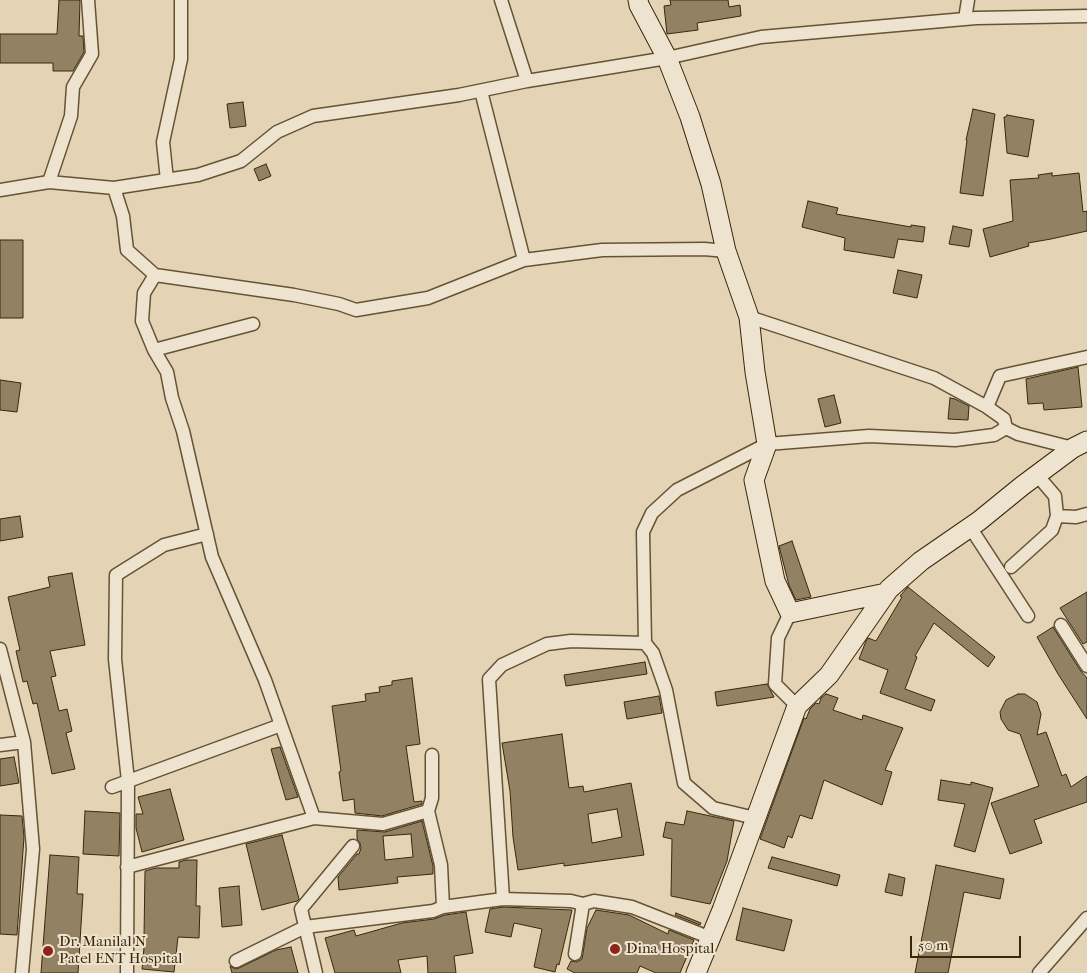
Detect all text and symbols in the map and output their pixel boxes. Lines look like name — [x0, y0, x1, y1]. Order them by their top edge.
scale bar — [912, 926, 1023, 958]
place label: Dr. Manilal N Patel ENT Hospital — [59, 933, 182, 968]
text: 50 m — [918, 936, 948, 954]
place label: Dina Hospital — [626, 940, 714, 958]
marker: Dina Hospital — [608, 942, 622, 956]
marker: Dr. Manilal N Patel ENT Hospital — [41, 944, 55, 958]

